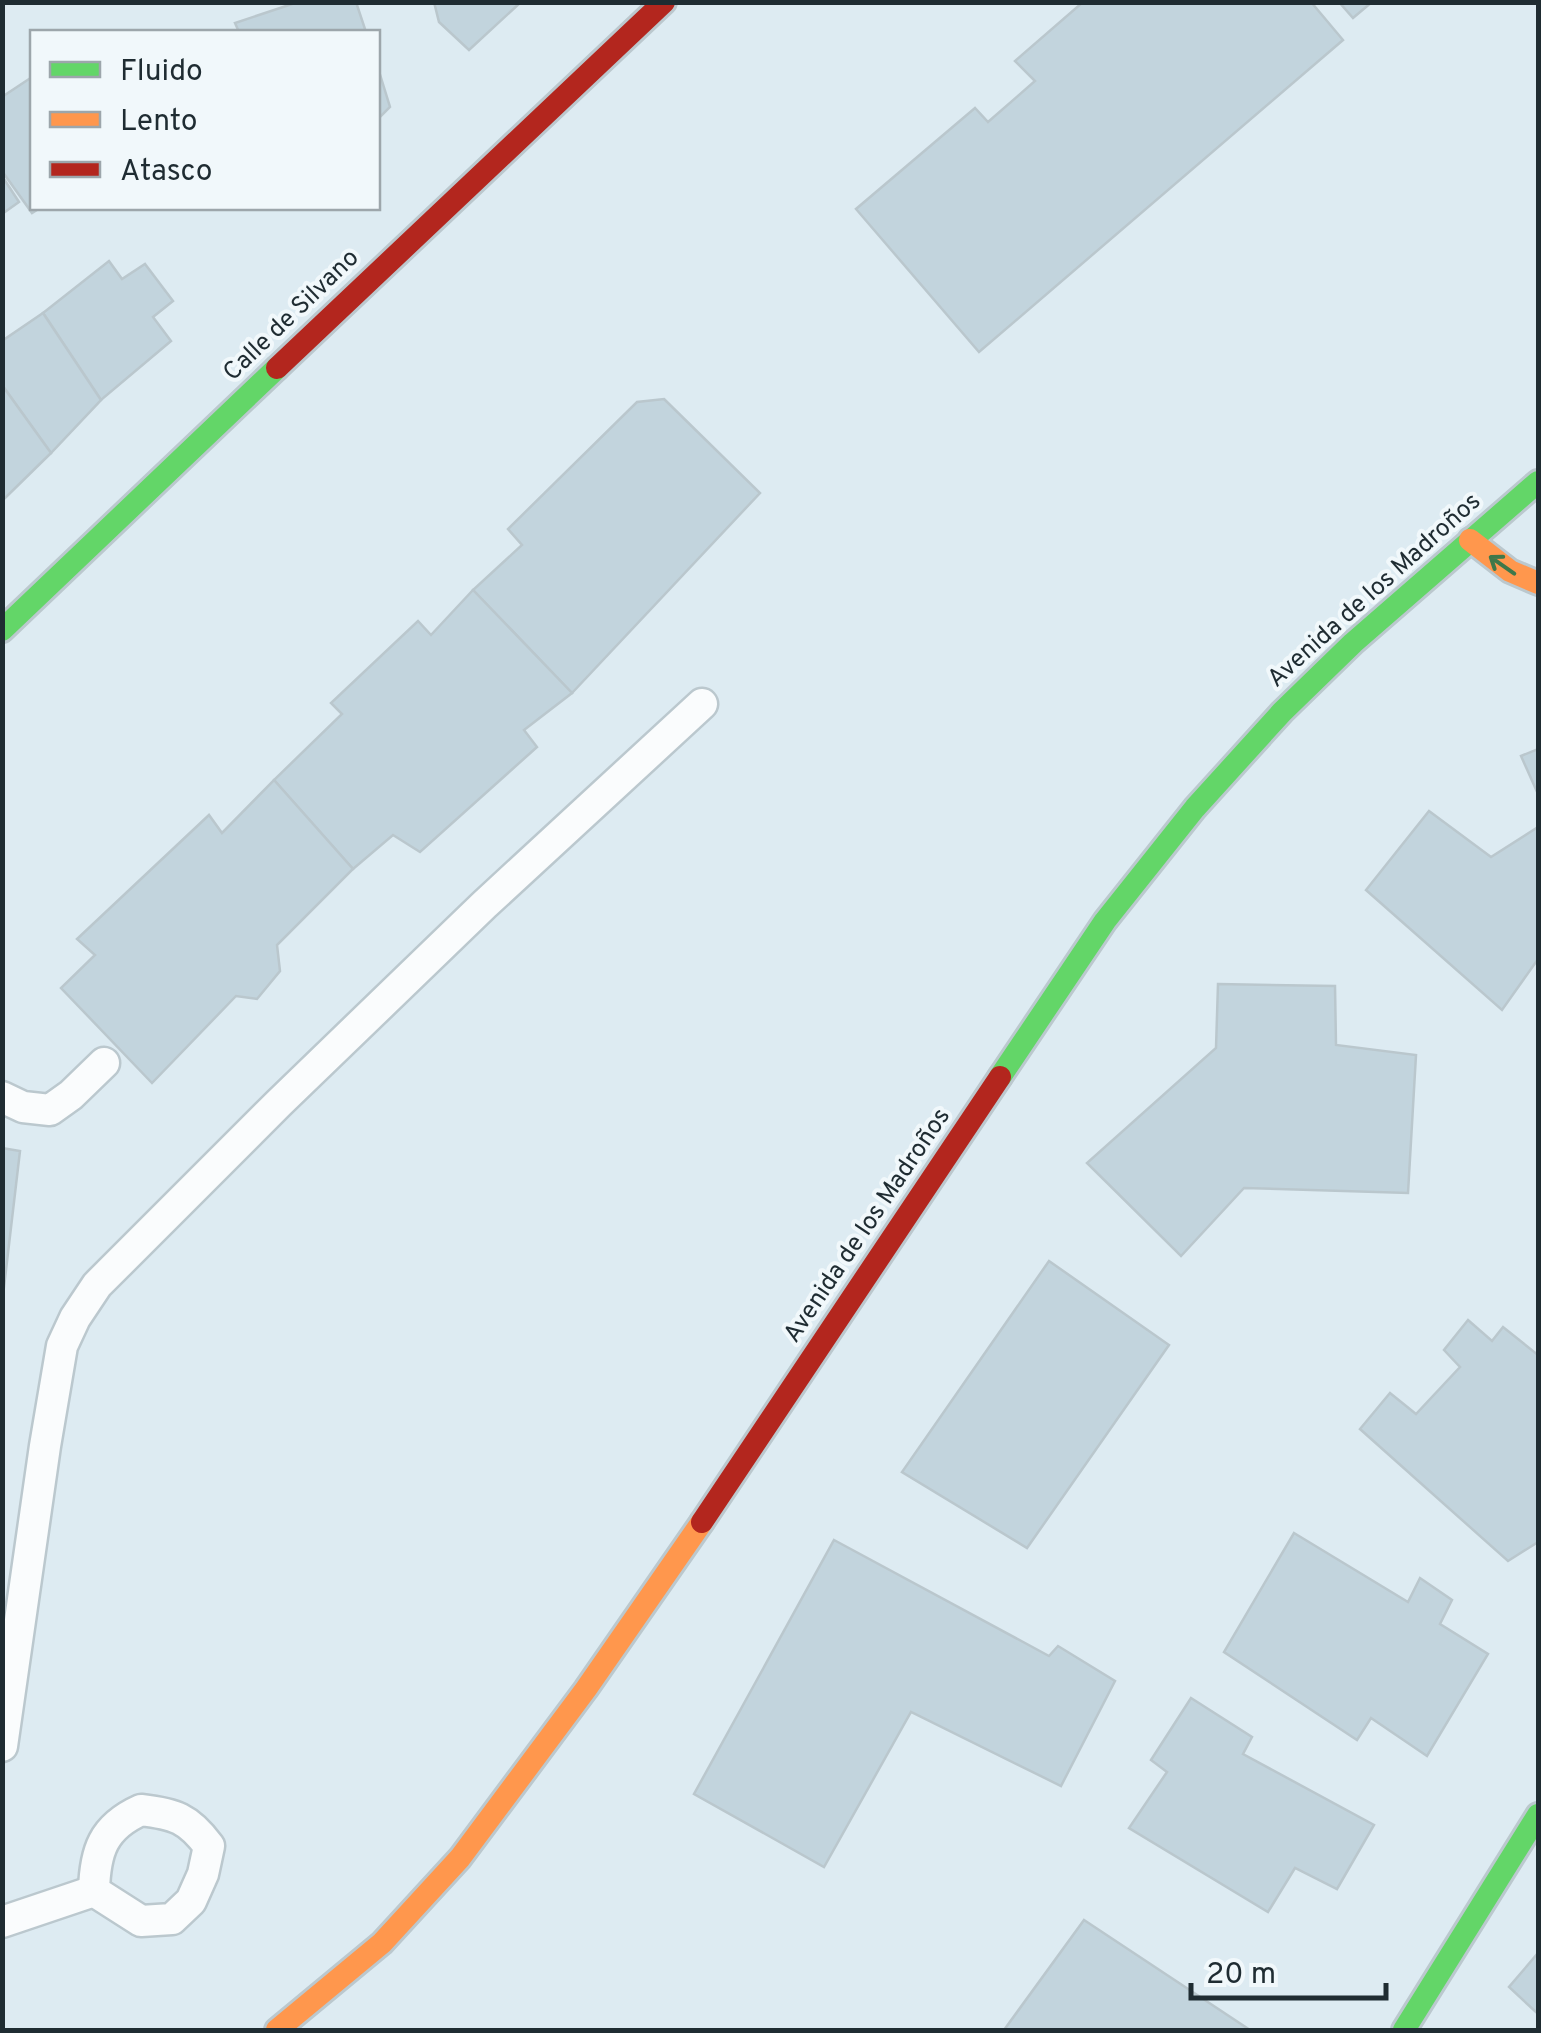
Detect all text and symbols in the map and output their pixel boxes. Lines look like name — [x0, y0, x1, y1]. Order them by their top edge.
legend — [30, 30, 380, 210]
text: Fluido — [120, 54, 203, 91]
text: Lento — [120, 104, 197, 141]
text: Atasco — [120, 154, 213, 191]
street label: Calle de Silvano — [217, 243, 367, 389]
street label: Avenida de los Madroños — [1262, 487, 1488, 695]
one-way arrow — [1489, 555, 1517, 576]
street label: Avenida de los Madroños — [777, 1102, 959, 1350]
scale bar — [1191, 1938, 1386, 2000]
text: 20 m — [1206, 1957, 1276, 1994]

